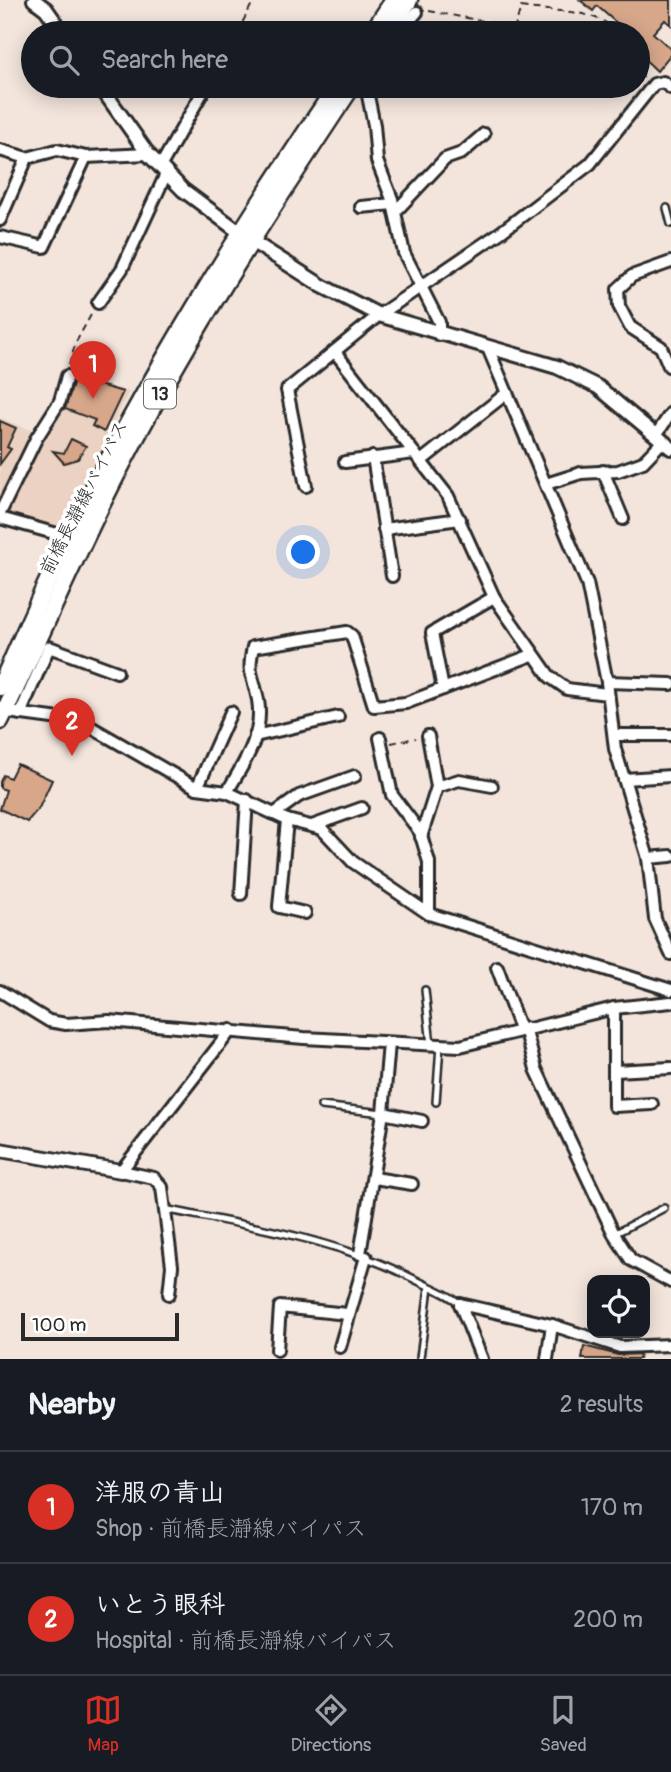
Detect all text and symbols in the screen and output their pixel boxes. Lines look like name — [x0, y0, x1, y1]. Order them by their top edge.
search box — [21, 21, 650, 98]
icon: search — [45, 41, 83, 79]
text: Search here — [101, 44, 228, 76]
pin: 1 — [70, 341, 116, 399]
road number: 13 — [144, 380, 176, 408]
street label: 前橋長瀞線バイパス — [34, 416, 133, 579]
your location — [286, 535, 320, 569]
pin: 2 — [49, 698, 95, 756]
map controls — [587, 1275, 650, 1338]
button: locate — [587, 1275, 650, 1338]
scale bar — [21, 1310, 178, 1342]
text: 100 m — [32, 1313, 86, 1337]
text: Nearby — [28, 1386, 115, 1423]
text: 2 results — [560, 1390, 643, 1419]
text: 洋服の青山 — [95, 1477, 225, 1509]
text: 1 — [47, 1493, 56, 1522]
text: 170 m — [581, 1493, 643, 1522]
text: Shop · 前橋長瀞線バイパス — [95, 1514, 367, 1543]
text: いとう眼科 — [95, 1589, 225, 1621]
text: 2 — [45, 1605, 57, 1634]
text: 200 m — [573, 1605, 643, 1634]
text: Hospital · 前橋長瀞線バイパス — [95, 1626, 397, 1655]
tab: Map — [84, 1691, 122, 1757]
tab: Directions — [291, 1691, 371, 1757]
tab: Saved — [540, 1691, 587, 1757]

